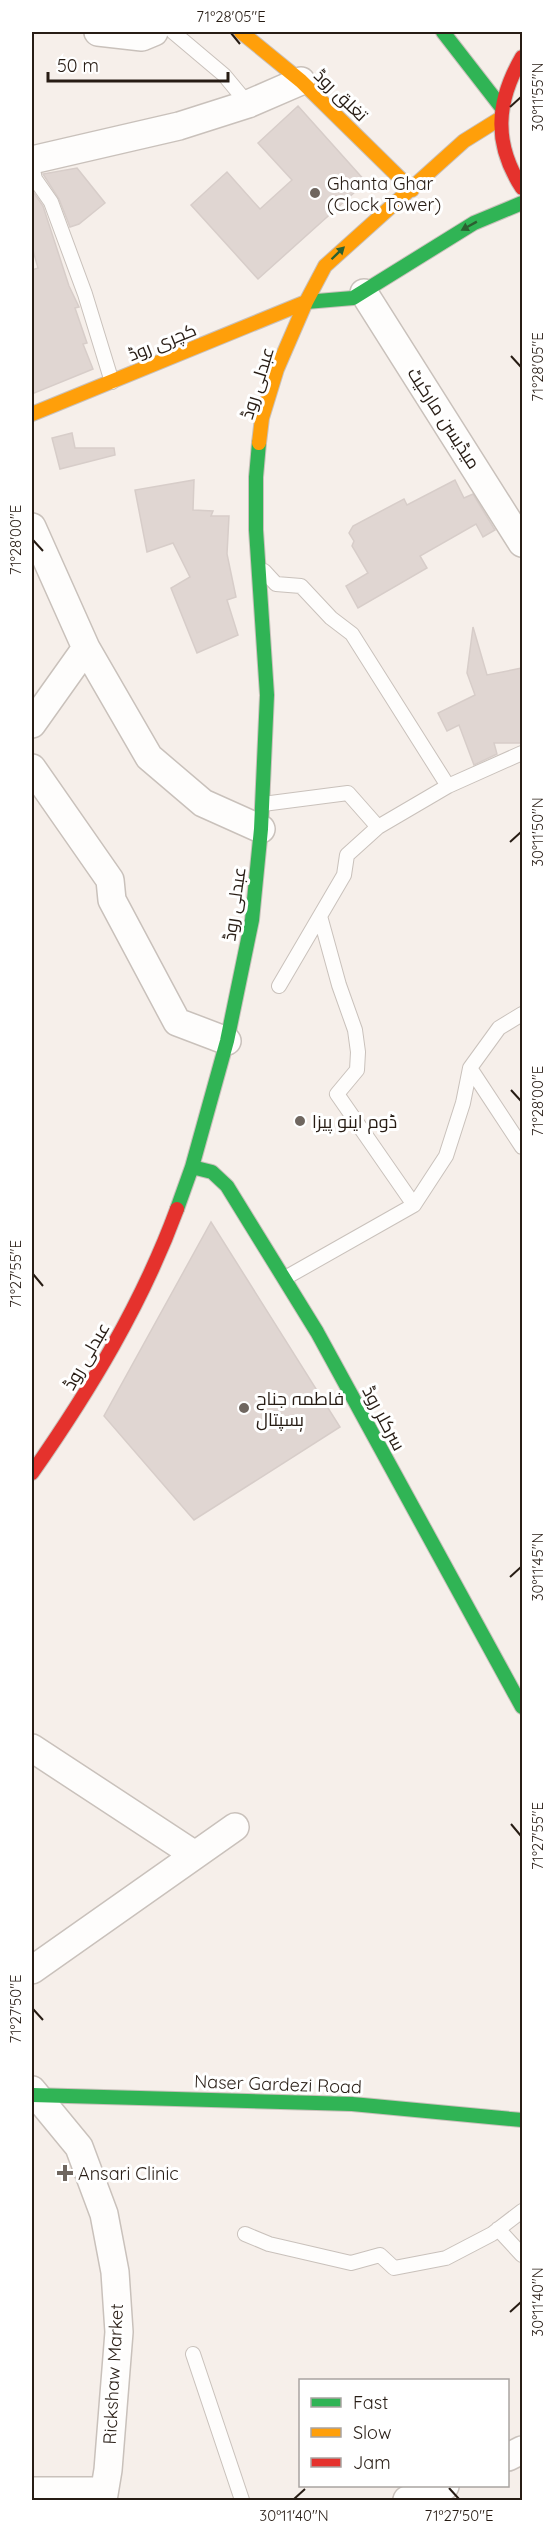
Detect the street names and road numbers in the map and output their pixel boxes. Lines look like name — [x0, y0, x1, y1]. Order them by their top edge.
street label: تغلق روڈ — [309, 64, 373, 127]
street label: کچری روڈ — [124, 318, 200, 367]
street label: عبدلی روڈ — [235, 344, 279, 422]
street label: میڈیسن مارکیٹ — [403, 363, 485, 473]
street label: عبدلی روڈ — [217, 865, 251, 943]
street label: عبدلی روڈ — [57, 1318, 115, 1394]
street label: سرکلر روڈ — [357, 1382, 411, 1454]
street label: Naser Gardezi Road — [194, 2070, 362, 2098]
street label: Rickshaw Market — [98, 2303, 128, 2445]

